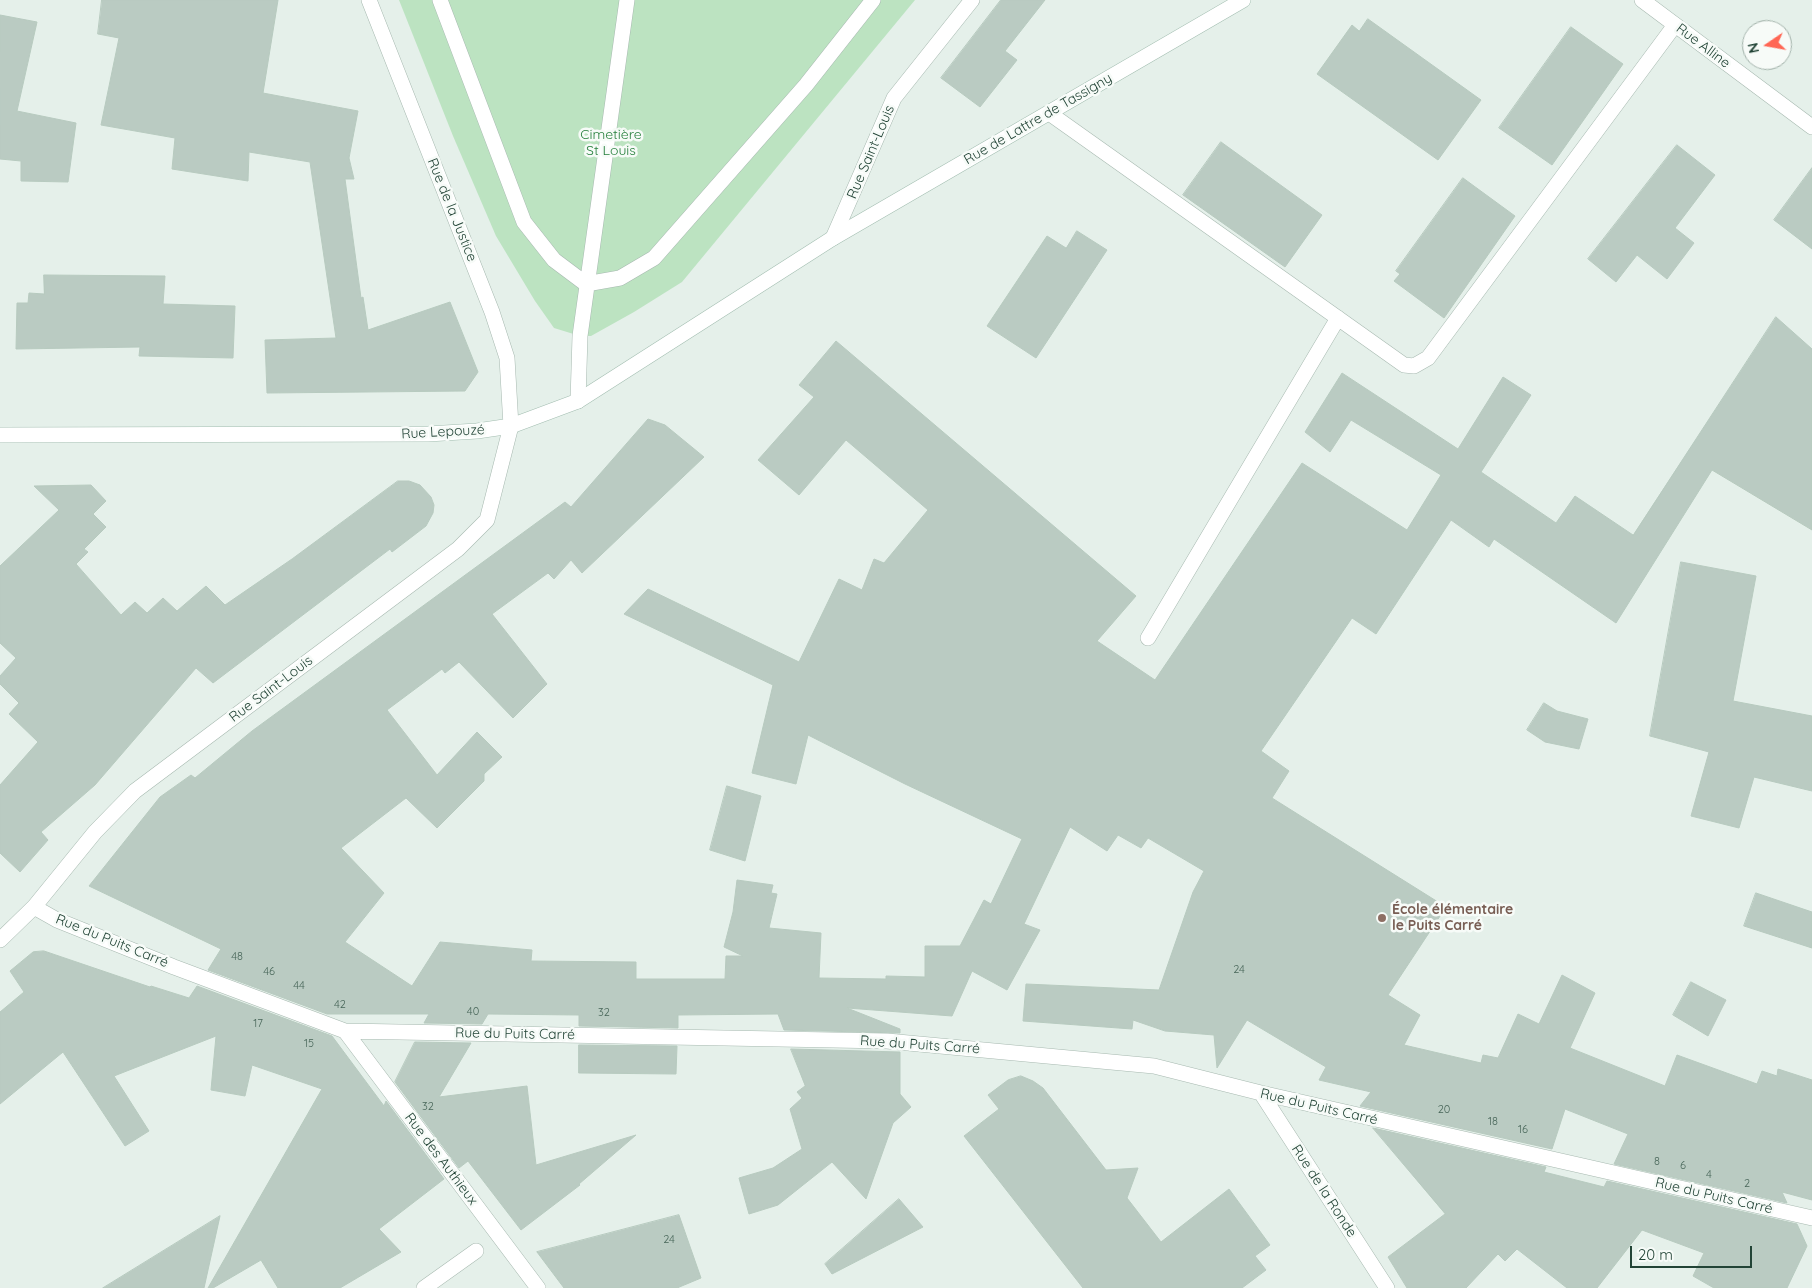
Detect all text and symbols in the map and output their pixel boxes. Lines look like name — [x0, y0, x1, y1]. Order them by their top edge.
street label: Rue Alline — [1673, 20, 1733, 72]
north arrow — [1742, 20, 1792, 70]
text: N — [1743, 41, 1763, 55]
street label: Rue de Lattre de Tassigny — [961, 70, 1115, 168]
street label: Rue Saint-Louis — [844, 103, 898, 201]
park label: Cimetière St Louis — [580, 127, 642, 160]
street label: Rue de la Justice — [424, 156, 480, 264]
street label: Rue Lepouzé — [401, 421, 485, 443]
street label: Rue Saint-Louis — [226, 652, 316, 726]
place label: École élémentaire le Puits Carré — [1392, 902, 1513, 934]
street label: Rue du Puits Carré — [53, 911, 171, 971]
marker: École élémentaire le Puits Carré — [1376, 912, 1388, 924]
house number: 48 — [231, 950, 243, 964]
house number: 24 — [1233, 963, 1245, 977]
house number: 46 — [263, 965, 275, 979]
house number: 44 — [293, 979, 305, 993]
house number: 42 — [334, 998, 346, 1012]
house number: 40 — [467, 1005, 479, 1019]
house number: 32 — [598, 1006, 610, 1020]
house number: 17 — [253, 1017, 263, 1031]
street label: Rue du Puits Carré — [455, 1025, 575, 1043]
street label: Rue du Puits Carré — [860, 1032, 980, 1058]
house number: 15 — [304, 1037, 314, 1051]
street label: Rue du Puits Carré — [1259, 1085, 1379, 1129]
house number: 32 — [422, 1100, 434, 1114]
house number: 20 — [1438, 1103, 1450, 1117]
street label: Rue des Authieux — [401, 1110, 481, 1208]
house number: 18 — [1488, 1115, 1498, 1129]
house number: 16 — [1518, 1123, 1528, 1137]
street label: Rue de la Ronde — [1288, 1142, 1360, 1240]
house number: 8 — [1654, 1155, 1660, 1169]
house number: 6 — [1680, 1159, 1686, 1173]
house number: 4 — [1706, 1168, 1712, 1182]
street label: Rue du Puits Carré — [1654, 1174, 1774, 1218]
house number: 2 — [1744, 1177, 1750, 1191]
house number: 24 — [663, 1233, 675, 1247]
scale bar — [1632, 1236, 1754, 1268]
text: 20 m — [1638, 1245, 1673, 1264]

